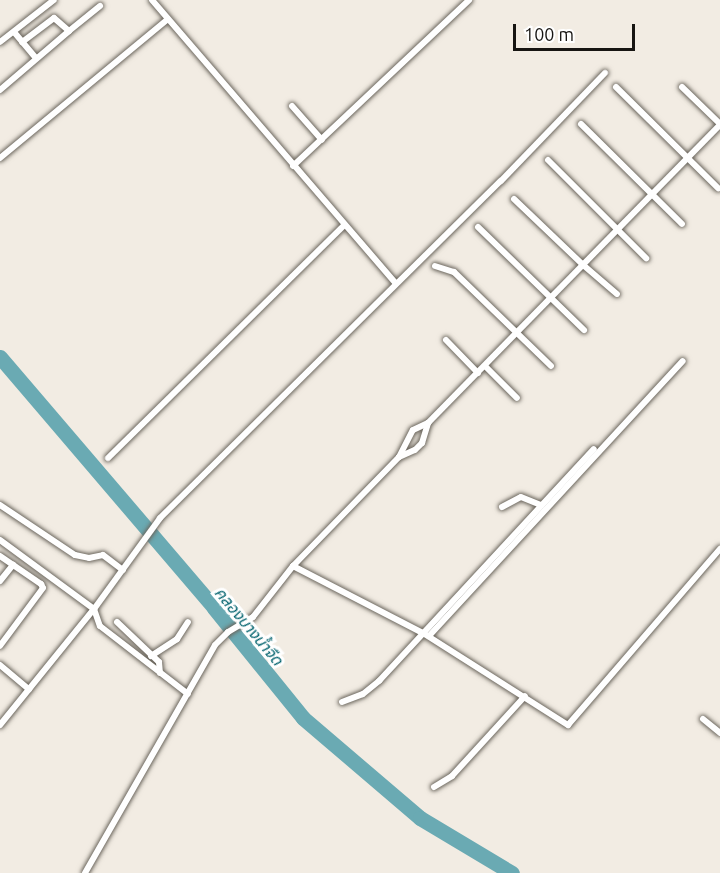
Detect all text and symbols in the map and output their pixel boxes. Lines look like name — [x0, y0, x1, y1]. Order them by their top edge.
scale bar — [516, 12, 638, 50]
text: 100 m — [524, 24, 574, 44]
water label: คลองบางน้ำจืด — [211, 583, 287, 669]

